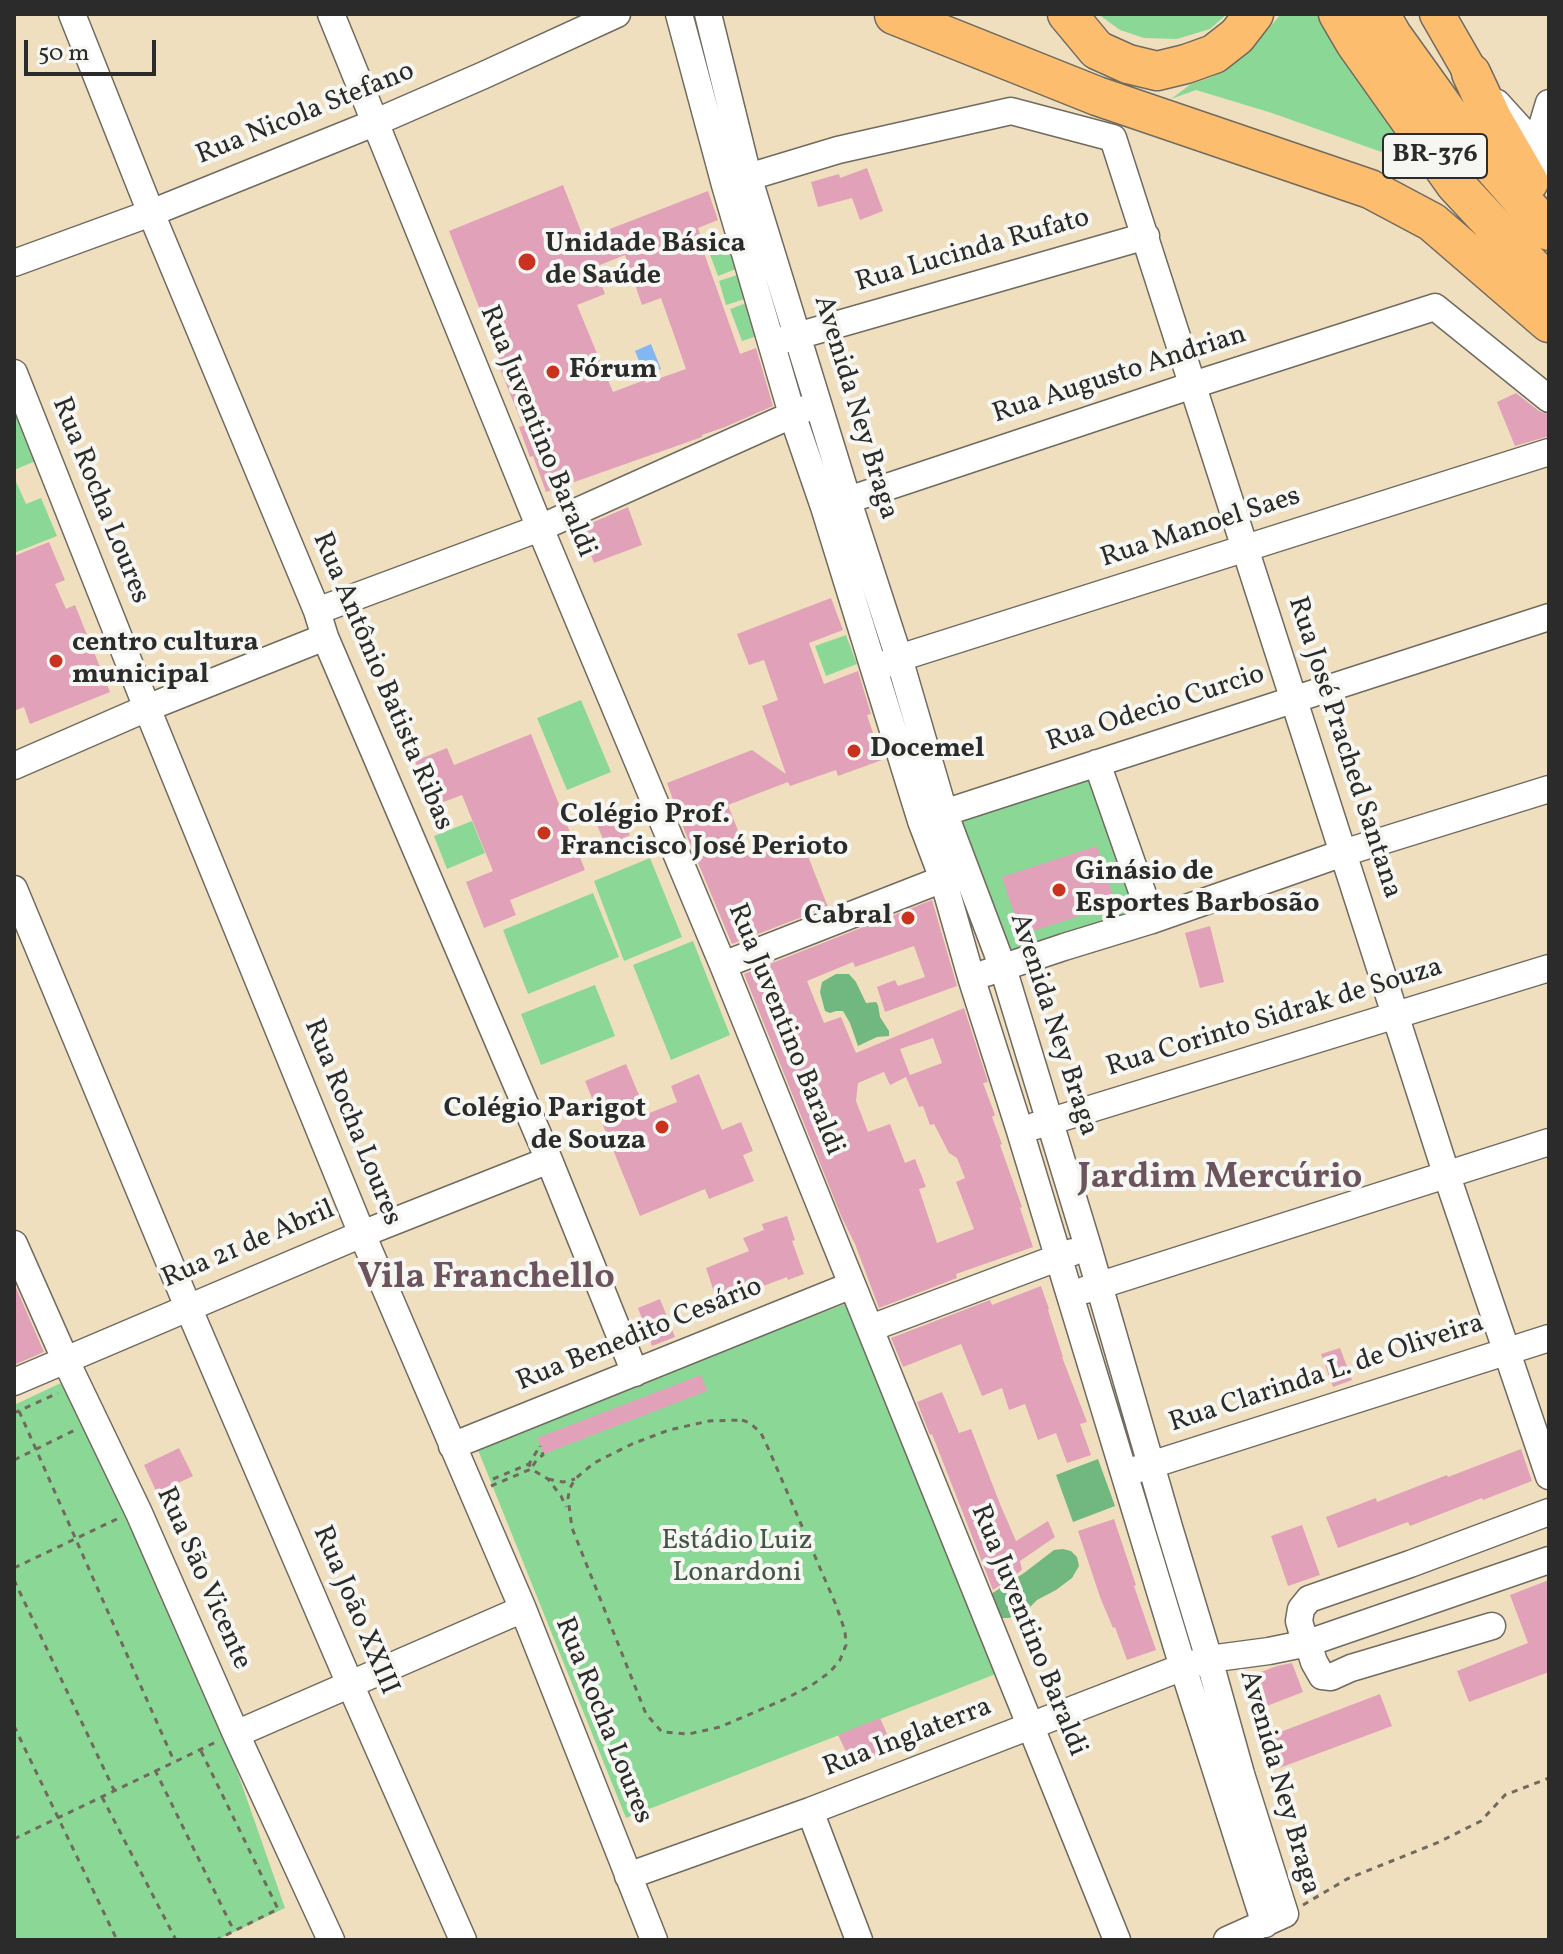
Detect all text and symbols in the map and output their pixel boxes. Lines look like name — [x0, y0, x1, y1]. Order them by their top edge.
scale bar — [28, 24, 160, 74]
text: 50 m — [38, 37, 90, 71]
street label: Rua Nicola Stefano — [192, 56, 420, 174]
road number: BR-376 — [1383, 134, 1487, 178]
street label: Rua Lucinda Rufato — [852, 203, 1094, 301]
place label: Unidade Básica de Saúde — [545, 229, 746, 295]
marker: Unidade Básica de Saúde — [516, 251, 538, 273]
street label: Avenida Ney Braga — [804, 292, 904, 524]
street label: Rua Juventino Baraldi — [470, 301, 602, 563]
street label: Rua Augusto Andrian — [989, 319, 1251, 433]
place label: Fórum — [569, 355, 657, 389]
marker: Fórum — [544, 363, 562, 381]
street label: Rua Rocha Loures — [42, 393, 156, 609]
street label: Rua Manoel Saes — [1097, 481, 1305, 577]
street label: Rua Antônio Batista Ribas — [303, 528, 459, 836]
street label: Rua José Prached Santana — [1278, 593, 1408, 903]
place label: centro cultura municipal — [72, 628, 259, 694]
marker: centro cultura municipal — [47, 652, 65, 670]
street label: Rua Odecio Curcio — [1043, 659, 1269, 761]
place label: Docemel — [870, 734, 984, 768]
marker: Docemel — [845, 742, 863, 760]
place label: Colégio Prof. Francisco José Perioto — [560, 800, 848, 866]
marker: Colégio Prof. Francisco José Perioto — [535, 824, 553, 842]
place label: Ginásio de Esportes Barbosão — [1075, 857, 1320, 923]
marker: Ginásio de Esportes Barbosão — [1050, 881, 1068, 899]
street label: Rua Juventino Baraldi — [718, 899, 850, 1161]
place label: Cabral — [804, 901, 892, 935]
marker: Cabral — [899, 909, 917, 927]
street label: Avenida Ney Braga — [1000, 909, 1104, 1141]
street label: Rua Corinto Sidrak de Souza — [1103, 952, 1447, 1086]
street label: Rua Rocha Loures — [294, 1015, 408, 1231]
place label: Colégio Parigot de Souza — [444, 1094, 646, 1160]
marker: Colégio Parigot de Souza — [653, 1118, 671, 1136]
district label: Jardim Mercúrio — [1078, 1158, 1362, 1202]
street label: Rua 21 de Abril — [158, 1195, 340, 1297]
district label: Vila Franchello — [357, 1258, 615, 1302]
street label: Rua Benedito Cesário — [512, 1271, 768, 1401]
street label: Rua Clarinda L. de Oliveira — [1165, 1308, 1489, 1442]
street label: Rua São Vicente — [147, 1483, 257, 1675]
street label: Rua Juventino Baraldi — [961, 1500, 1093, 1762]
street label: Rua João XXIII — [303, 1522, 405, 1700]
park label: Estádio Luiz Lonardoni — [661, 1526, 813, 1592]
street label: Rua Rocha Loures — [545, 1613, 659, 1829]
street label: Avenida Ney Braga — [1230, 1667, 1326, 1899]
street label: Rua Inglaterra — [819, 1692, 997, 1786]

